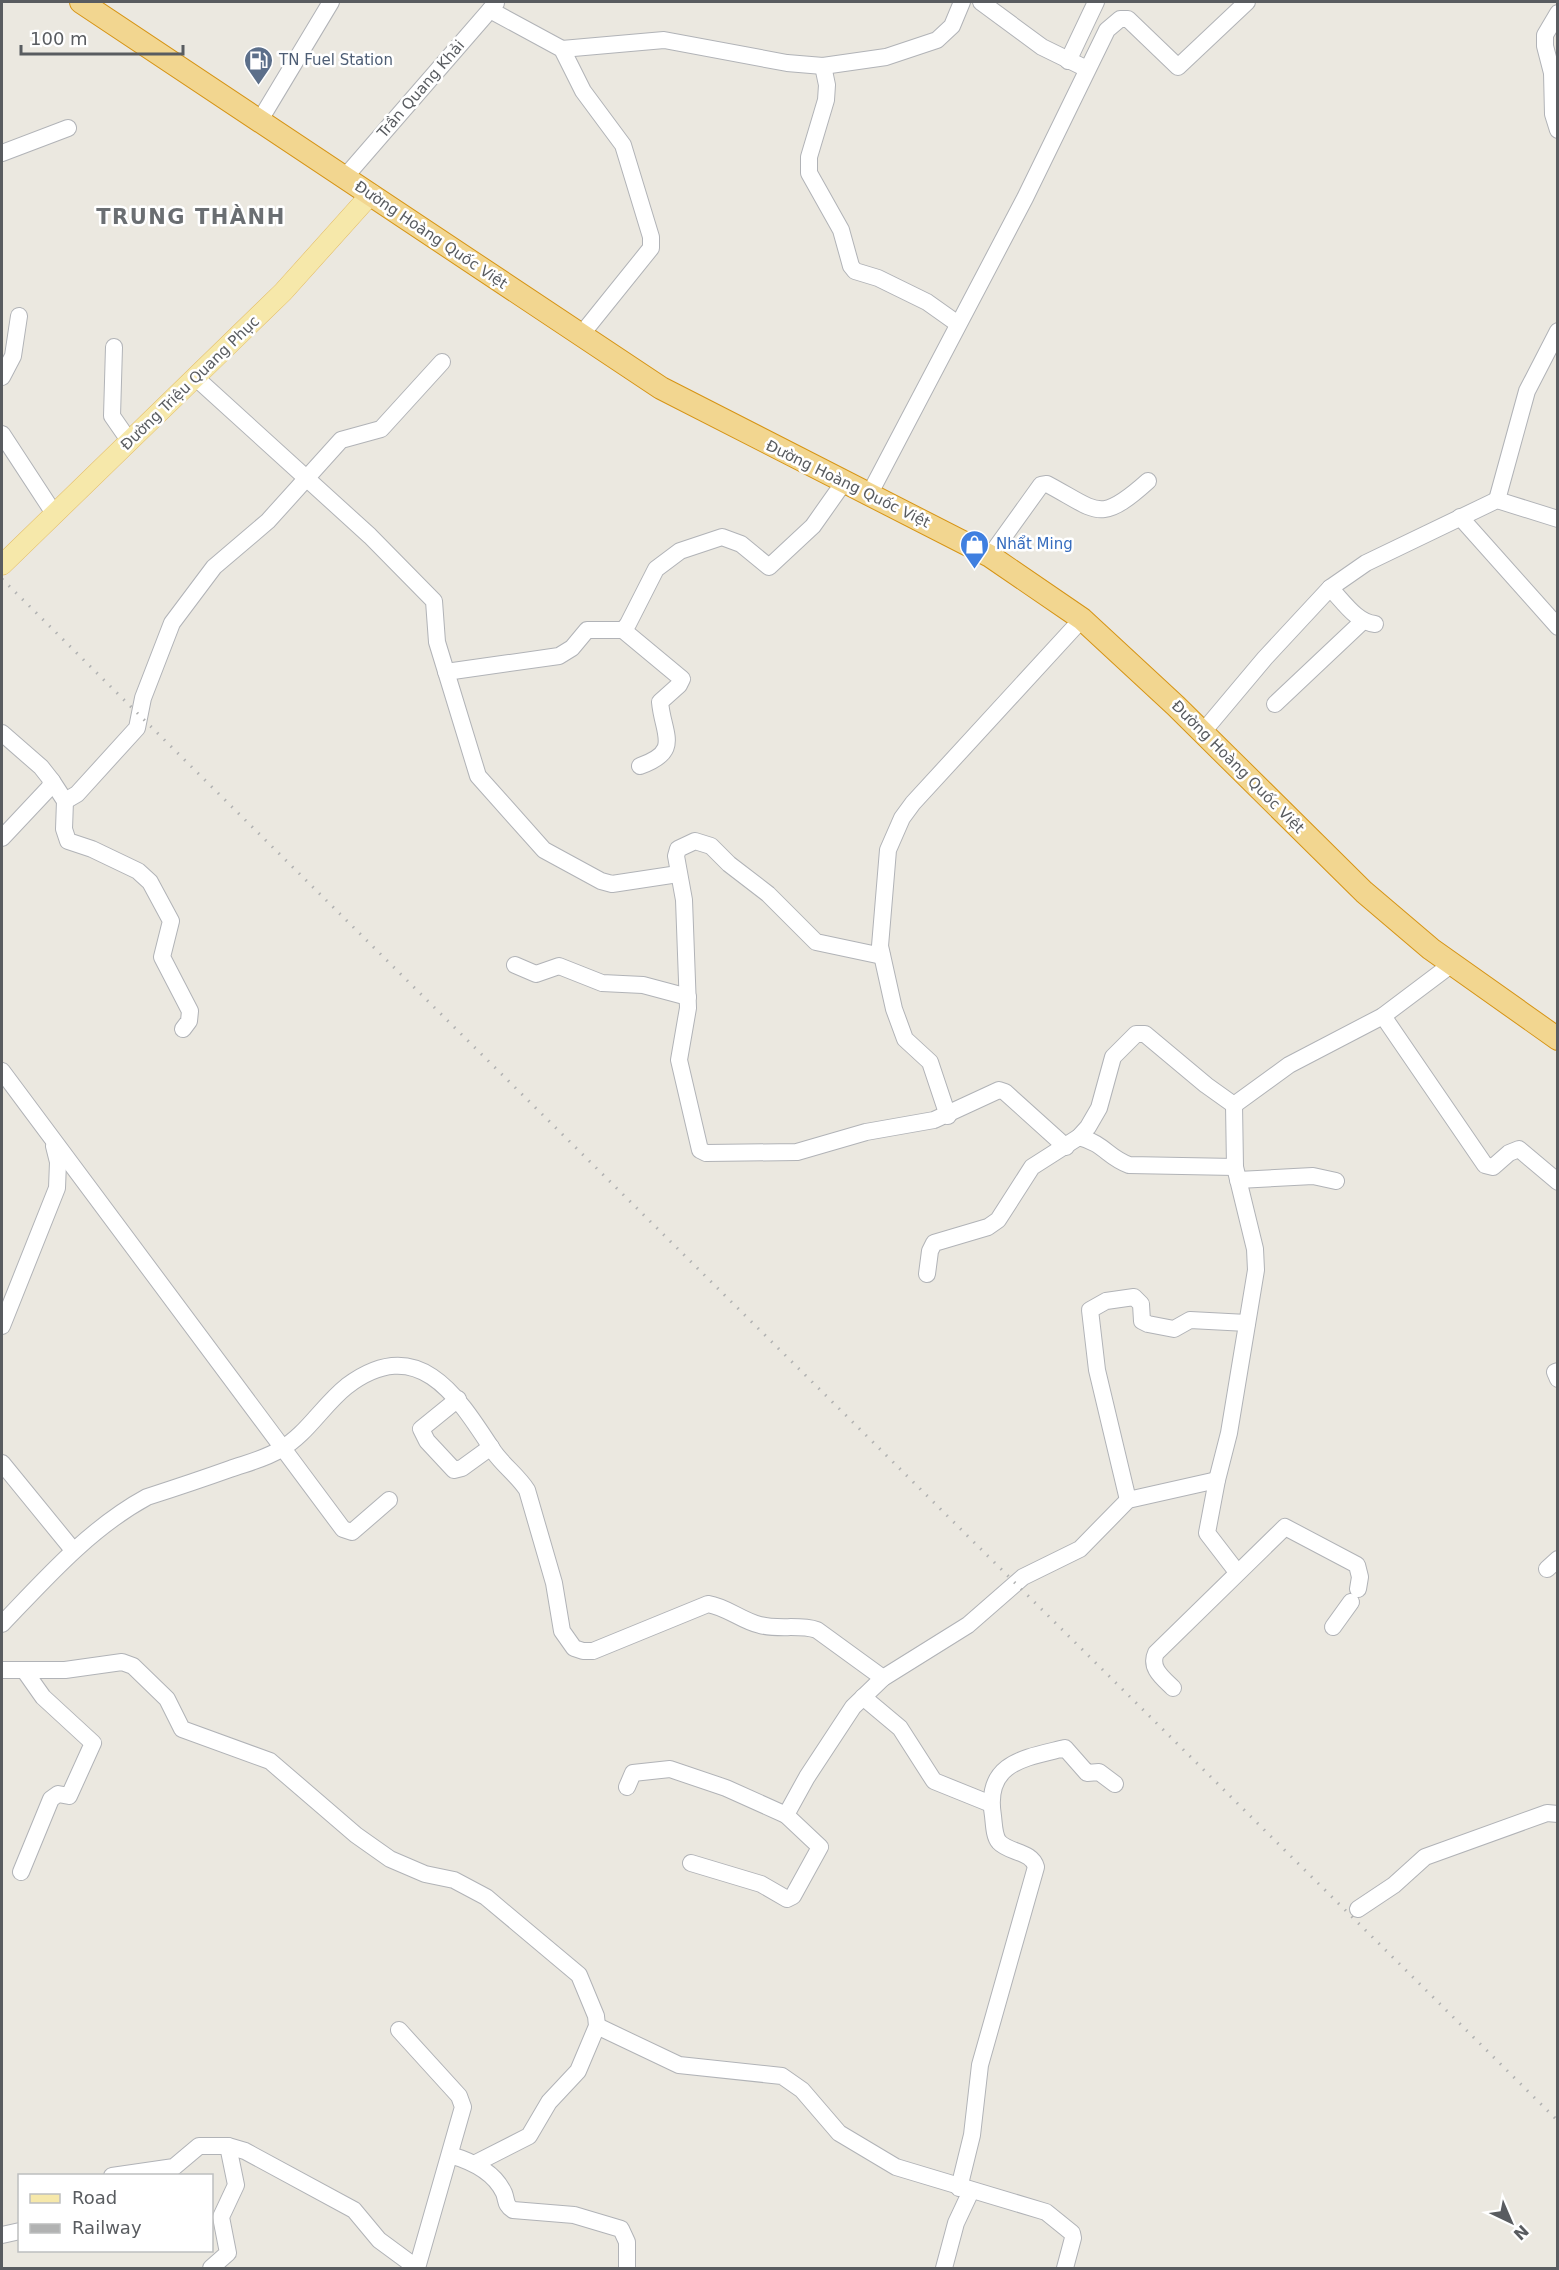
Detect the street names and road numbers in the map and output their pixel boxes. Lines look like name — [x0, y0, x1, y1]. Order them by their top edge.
street label: Trần Quang Khải — [373, 36, 468, 142]
street label: Đường Hoàng Quốc Việt — [351, 177, 511, 293]
street label: Đường Triệu Quang Phục — [117, 312, 263, 454]
street label: Đường Hoàng Quốc Việt — [763, 436, 933, 532]
street label: Đường Hoàng Quốc Việt — [1168, 697, 1308, 837]

